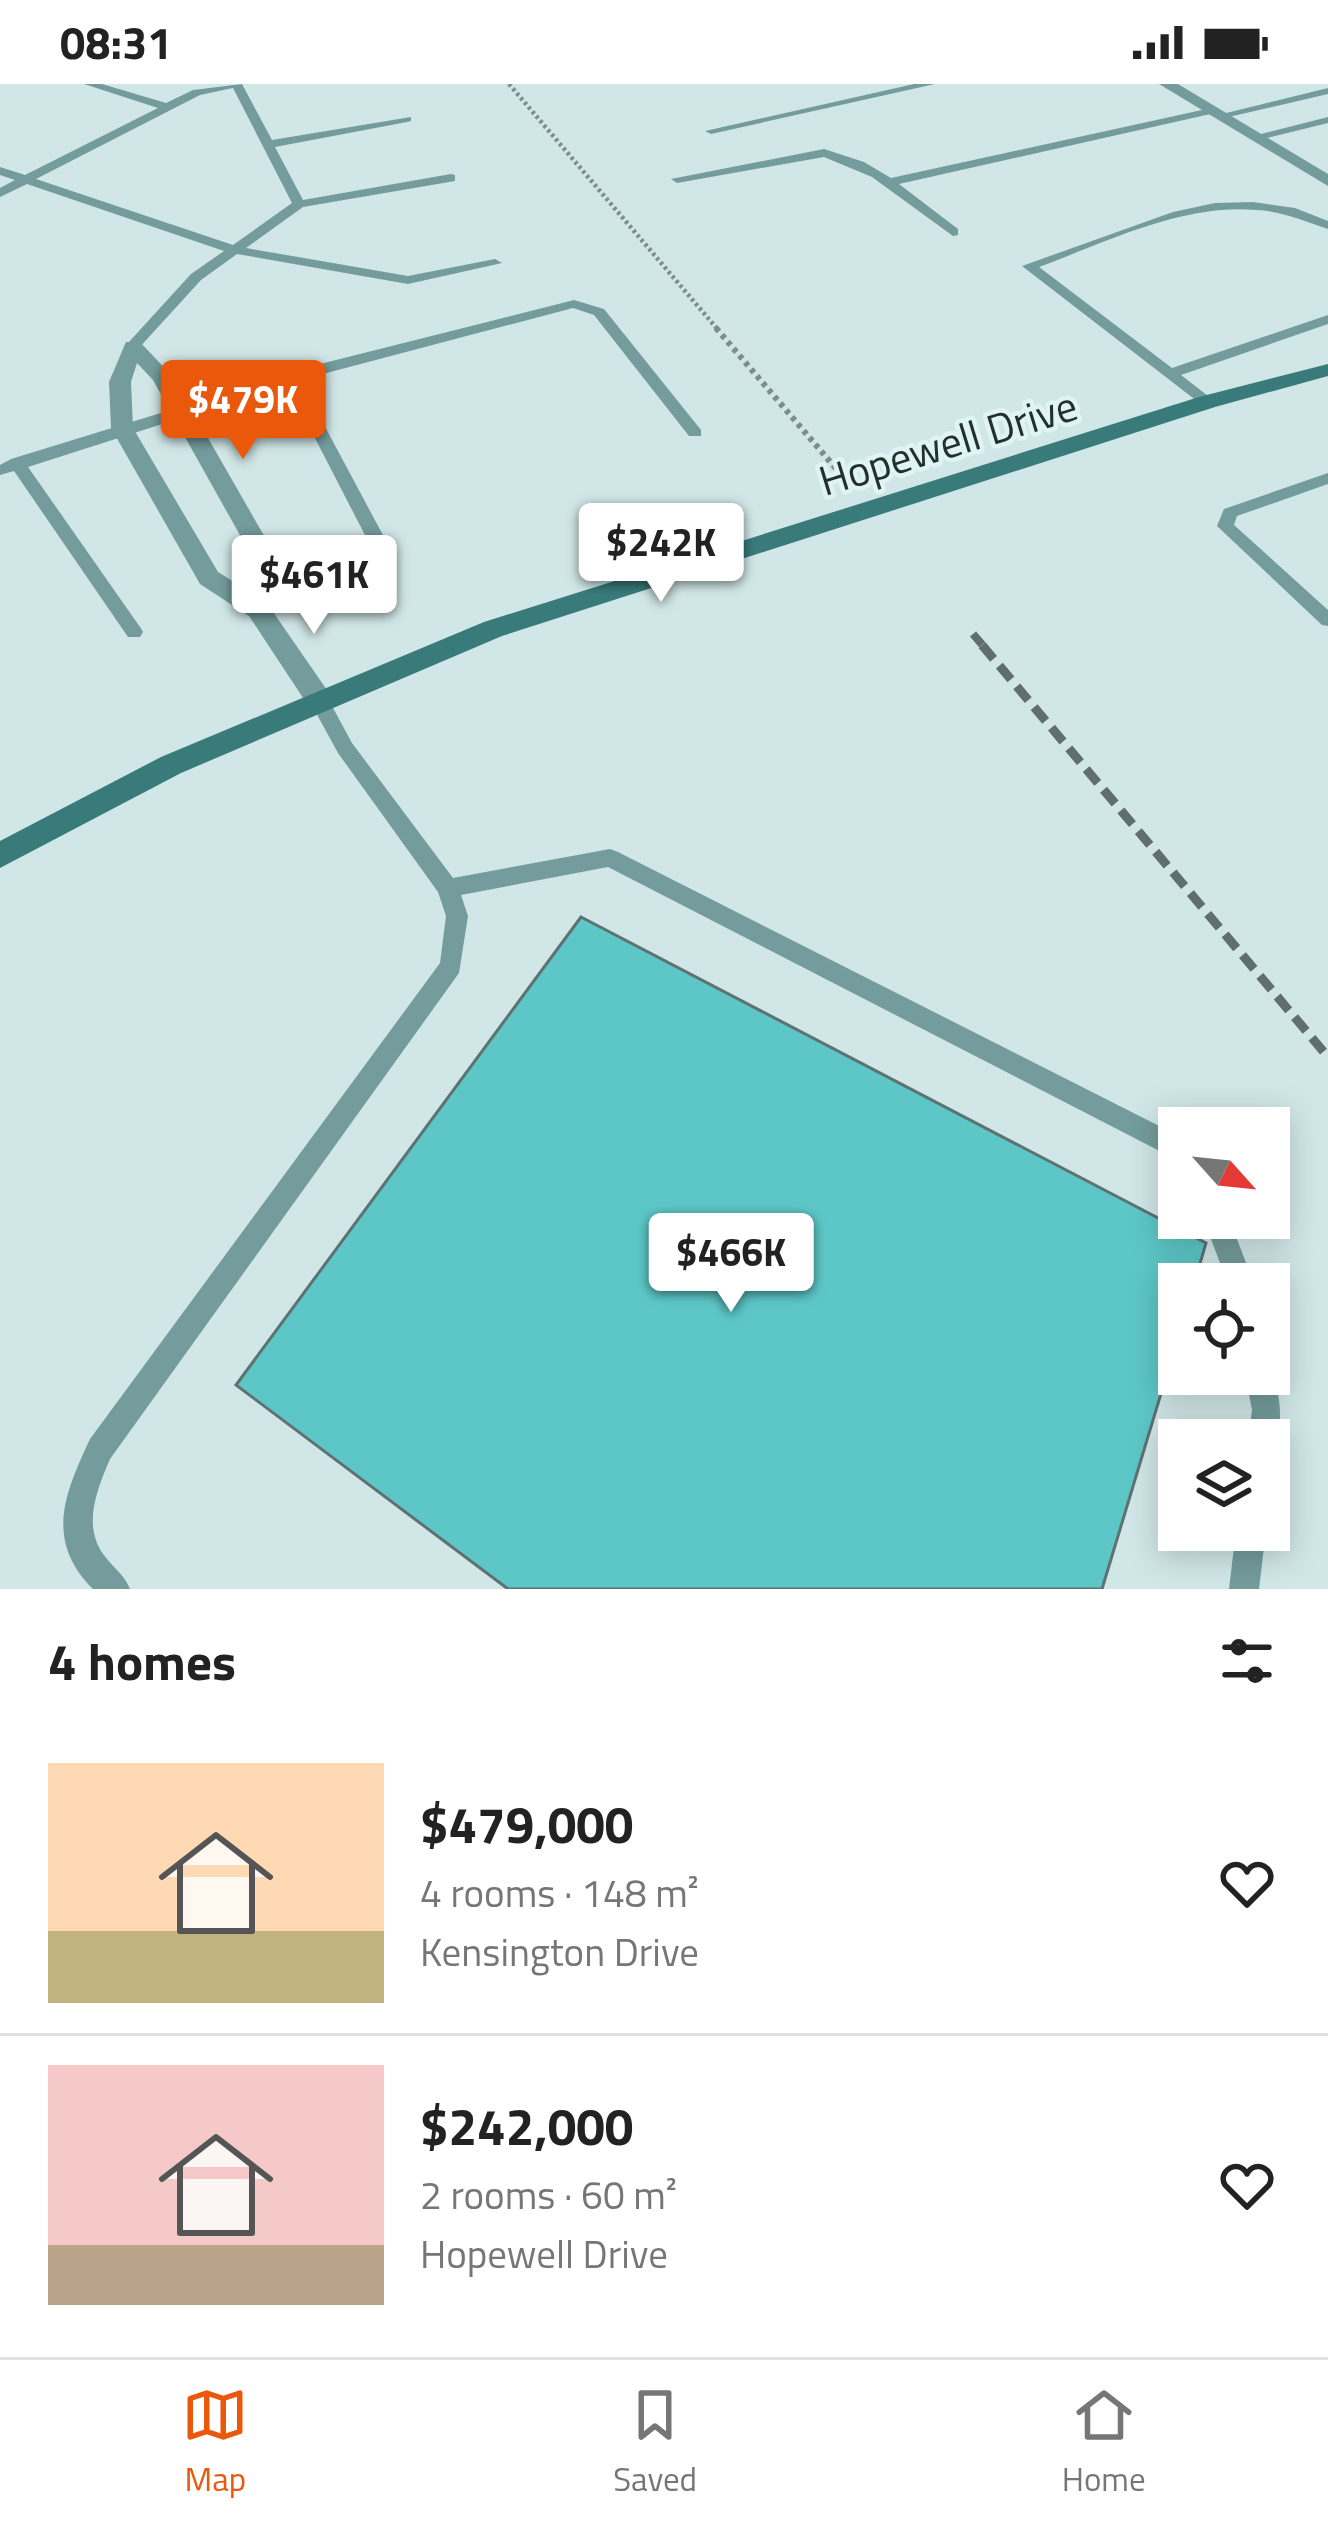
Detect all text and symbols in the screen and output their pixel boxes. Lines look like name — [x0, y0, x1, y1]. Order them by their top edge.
text: 08:31 — [60, 8, 172, 76]
pin: $479K — [159, 360, 327, 462]
text: $479K — [188, 369, 298, 428]
street label: Hopewell Drive — [811, 372, 1085, 512]
pin: $242K — [577, 503, 745, 605]
text: $242K — [606, 512, 716, 571]
pin: $461K — [230, 535, 398, 637]
text: $461K — [259, 544, 369, 603]
north arrow — [1158, 1107, 1290, 1239]
map controls — [1158, 1107, 1290, 1551]
pin: $466K — [647, 1213, 815, 1315]
text: $466K — [676, 1222, 786, 1281]
button: locate — [1158, 1263, 1290, 1395]
button: layers — [1158, 1419, 1290, 1551]
text: 4 homes — [48, 1622, 236, 1700]
icon: filters — [1214, 1628, 1280, 1694]
text: $479,000 — [420, 1785, 633, 1863]
icon: home — [144, 1811, 288, 1955]
icon: heart — [1214, 1850, 1280, 1916]
text: 4 rooms · 148 m² — [420, 1863, 699, 1922]
text: Kensington Drive — [420, 1922, 699, 1981]
text: $242,000 — [420, 2087, 633, 2165]
icon: home — [144, 2113, 288, 2257]
icon: heart — [1214, 2152, 1280, 2218]
text: 2 rooms · 60 m² — [420, 2165, 677, 2224]
text: Hopewell Drive — [420, 2224, 668, 2283]
tab: Map — [182, 2382, 248, 2504]
tab: Saved — [613, 2382, 697, 2504]
tab: Home — [1062, 2382, 1146, 2504]

